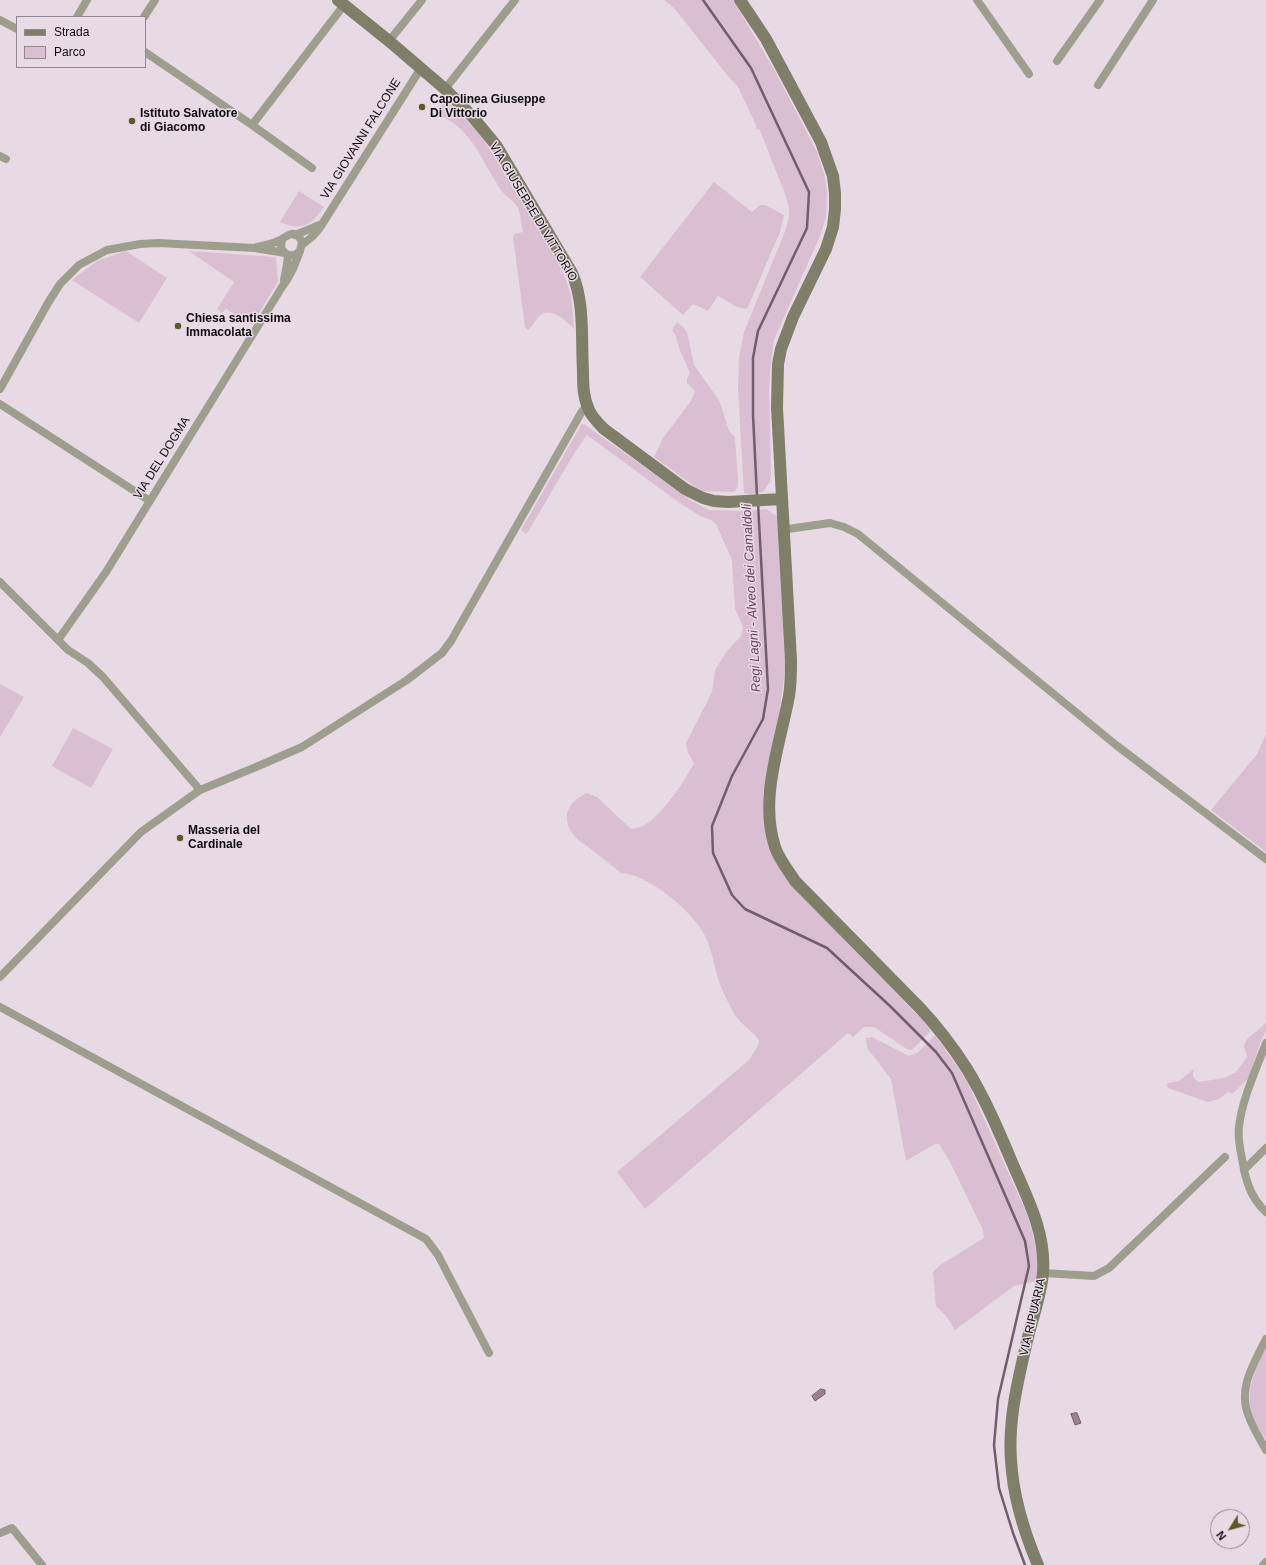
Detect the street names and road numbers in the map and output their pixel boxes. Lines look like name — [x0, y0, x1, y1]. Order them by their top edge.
street label: VIA GIOVANNI FALCONE — [318, 76, 404, 202]
street label: VIA GIUSEPPE DI VITTORIO — [486, 140, 580, 284]
street label: VIA DEL DOGMA — [131, 414, 193, 502]
street label: VIA RIPUARIA — [1017, 1277, 1049, 1357]

